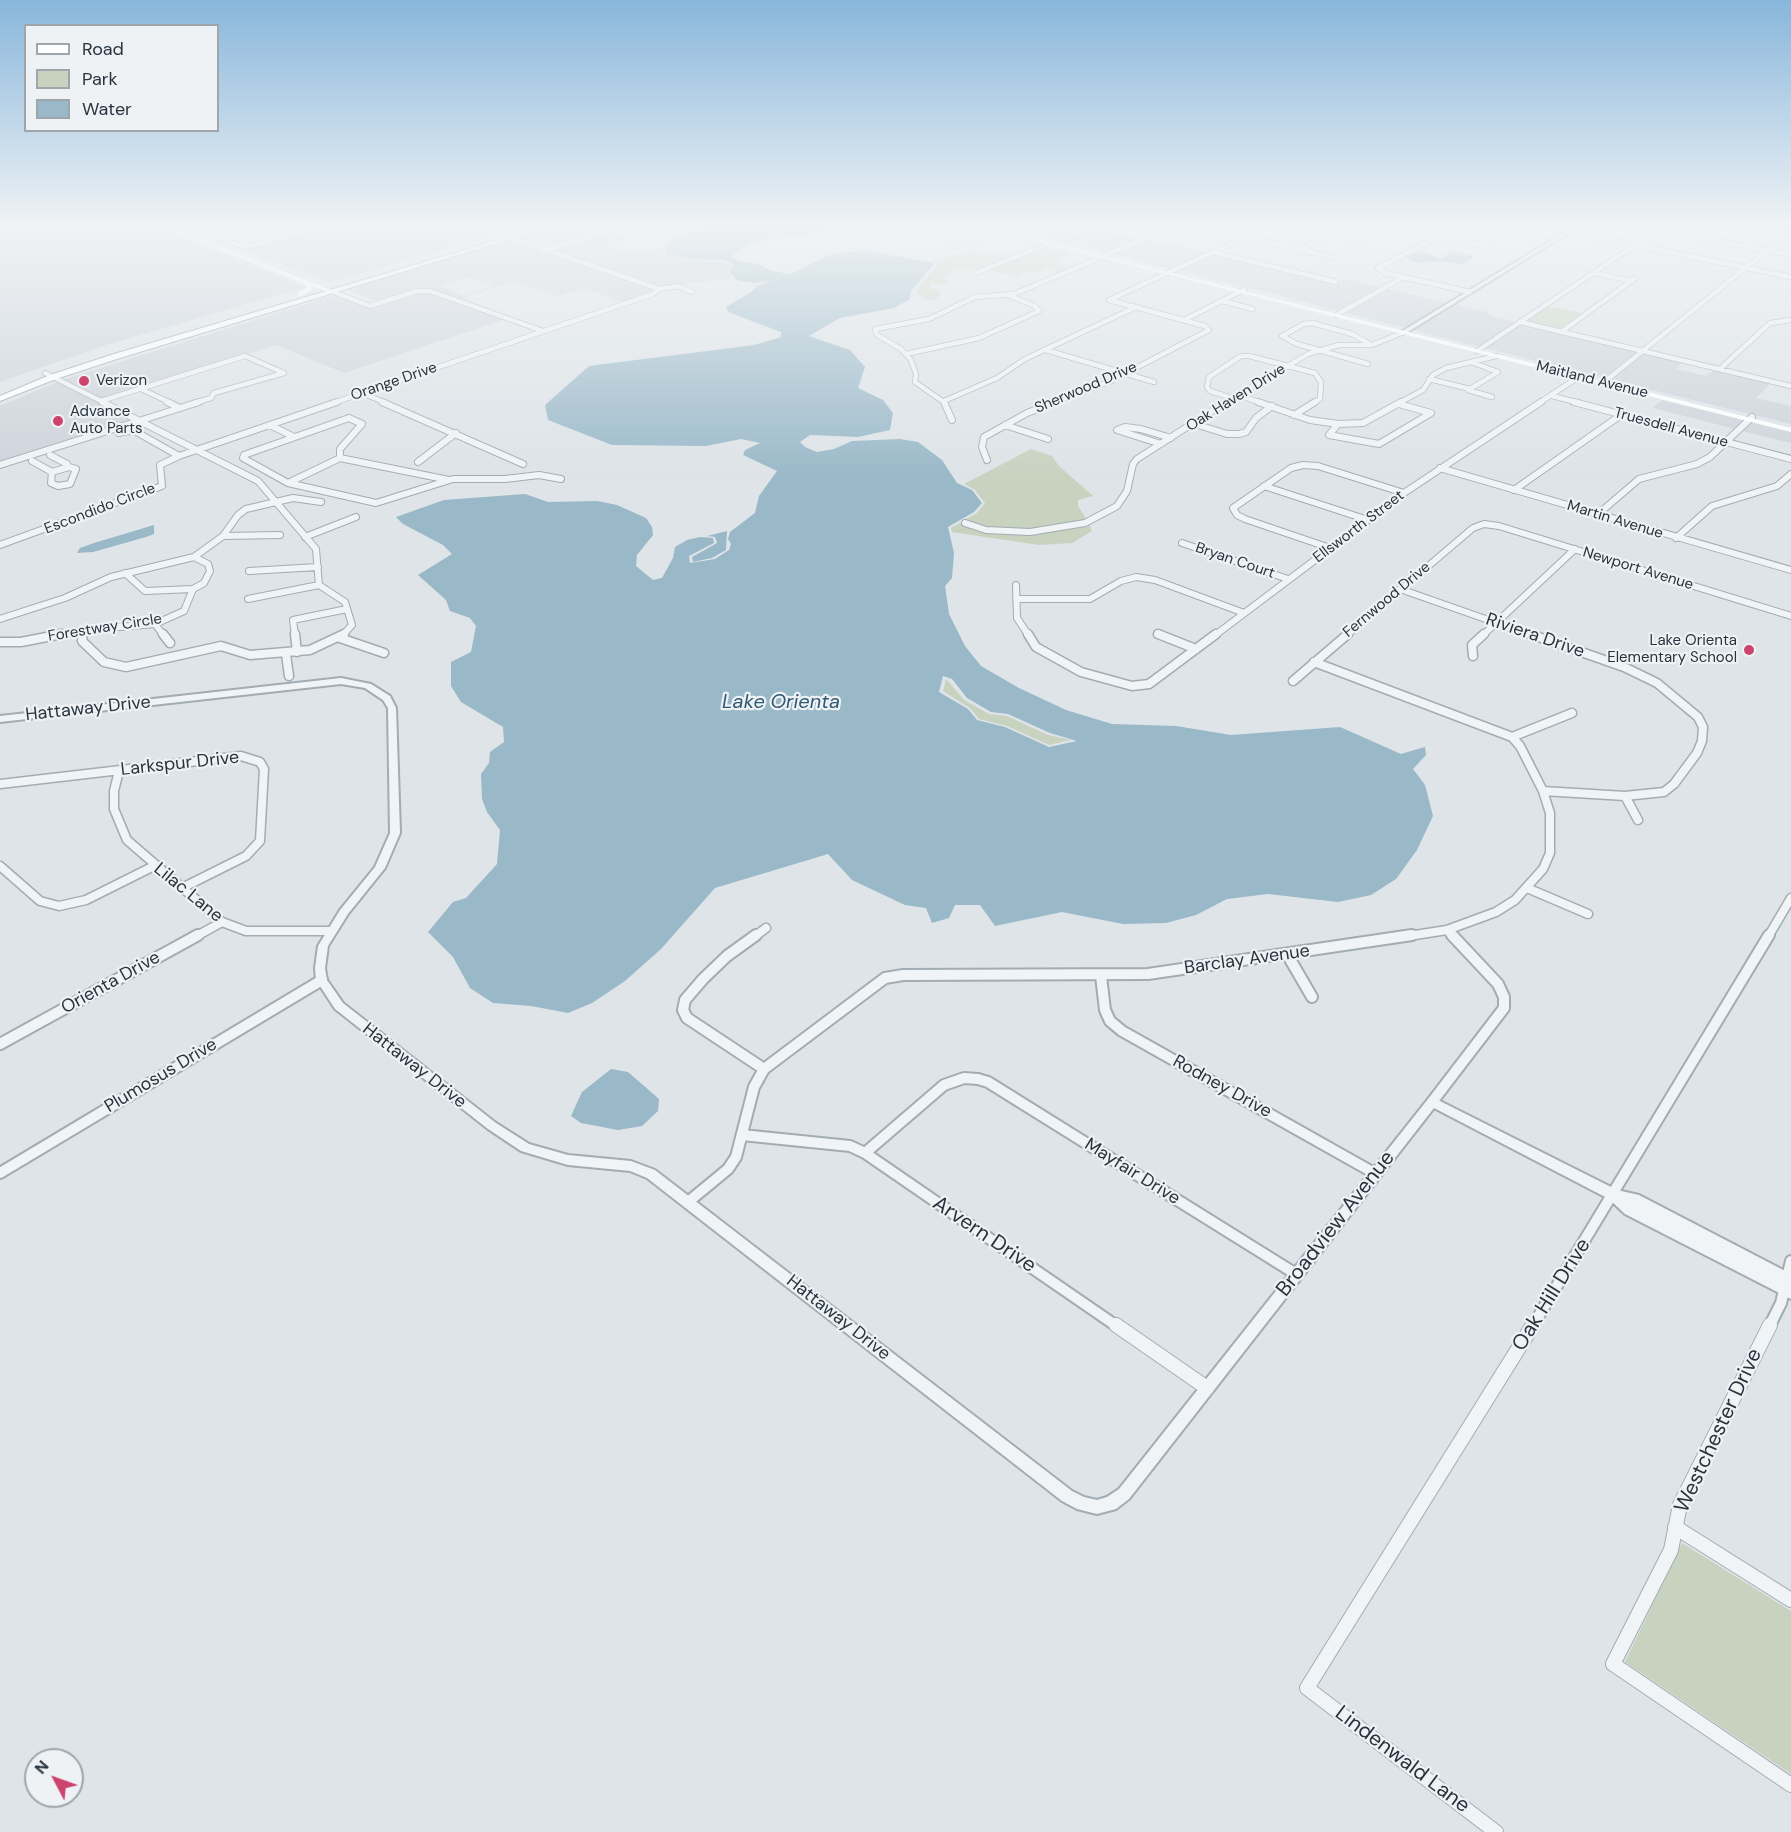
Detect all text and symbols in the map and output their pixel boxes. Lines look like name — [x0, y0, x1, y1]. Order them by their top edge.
legend — [24, 24, 219, 132]
text: Road — [82, 37, 124, 61]
text: Park — [82, 67, 118, 91]
text: Water — [82, 97, 132, 121]
street label: Maitland Avenue — [1534, 357, 1650, 403]
street label: Sherwood Drive — [1032, 358, 1140, 418]
street label: Orange Drive — [349, 359, 439, 405]
street label: Oak Haven Drive — [1183, 360, 1289, 436]
place label: Verizon — [96, 372, 147, 390]
marker: Verizon — [77, 374, 91, 388]
place label: Advance Auto Parts — [70, 403, 142, 438]
street label: Truesdell Avenue — [1612, 404, 1730, 452]
marker: Advance Auto Parts — [51, 414, 65, 428]
street label: Escondido Circle — [42, 480, 158, 538]
street label: Ellsworth Street — [1310, 487, 1408, 567]
street label: Martin Avenue — [1565, 497, 1665, 543]
street label: Bryan Court — [1193, 539, 1277, 583]
street label: Newport Avenue — [1581, 544, 1695, 594]
street label: Fernwood Drive — [1340, 558, 1434, 642]
street label: Riviera Drive — [1483, 609, 1587, 663]
street label: Forestway Circle — [47, 610, 163, 646]
place label: Lake Orienta Elementary School — [1607, 632, 1737, 667]
marker: Lake Orienta Elementary School — [1742, 643, 1756, 657]
water label: Lake Orienta — [722, 691, 840, 715]
street label: Hattaway Drive — [24, 692, 152, 726]
street label: Larkspur Drive — [120, 747, 240, 781]
street label: Lilac Lane — [149, 859, 227, 927]
street label: Barclay Avenue — [1183, 940, 1311, 980]
street label: Orienta Drive — [58, 947, 164, 1019]
street label: Hattaway Drive — [358, 1019, 470, 1113]
street label: Plumosus Drive — [101, 1034, 221, 1118]
street label: Rodney Drive — [1169, 1051, 1275, 1123]
street label: Mayfair Drive — [1080, 1134, 1184, 1210]
street label: Broadview Avenue — [1271, 1146, 1401, 1302]
street label: Arvern Drive — [927, 1191, 1041, 1279]
street label: Oak Hill Drive — [1507, 1234, 1597, 1356]
street label: Hattaway Drive — [782, 1271, 894, 1365]
street label: Westchester Drive — [1670, 1345, 1768, 1517]
street label: Lindenwald Lane — [1330, 1701, 1474, 1819]
north arrow — [24, 1748, 84, 1808]
text: N — [30, 1756, 53, 1778]

